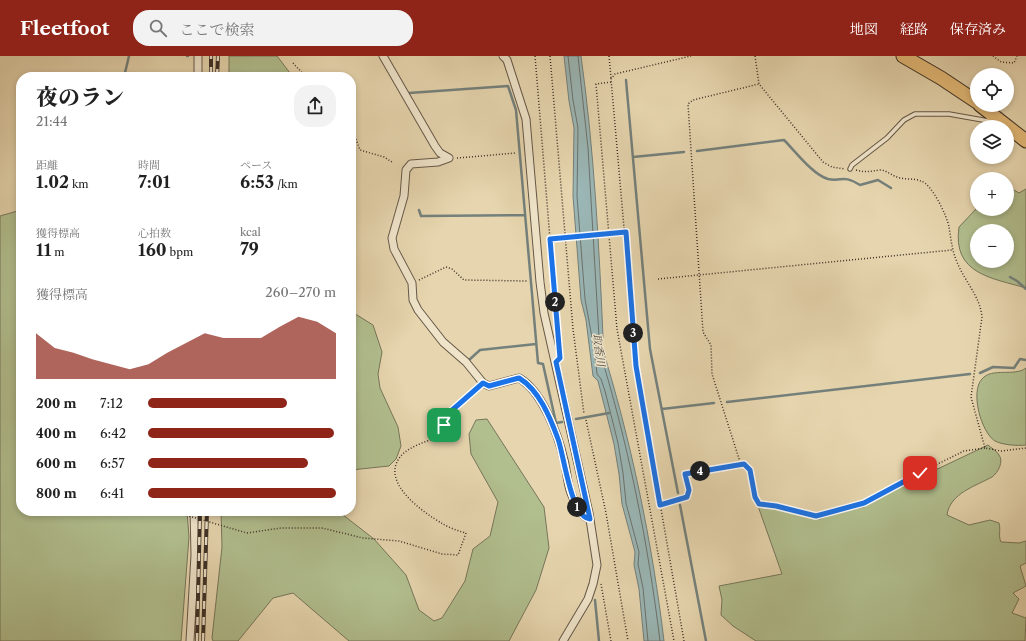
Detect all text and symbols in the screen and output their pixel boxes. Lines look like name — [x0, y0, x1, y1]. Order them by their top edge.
search box — [133, 10, 413, 46]
text: Fleetfoot — [20, 17, 109, 40]
icon: search — [147, 17, 169, 39]
text: ここで検索 — [179, 20, 254, 39]
text: 地図 — [850, 20, 878, 38]
text: 経路 — [900, 20, 928, 38]
text: 保存済み — [950, 20, 1006, 38]
map controls — [970, 68, 1014, 268]
button: locate — [970, 68, 1014, 112]
text: 夜のラン — [36, 84, 124, 111]
button: share — [294, 85, 336, 127]
text: 21:44 — [36, 113, 68, 129]
button: layers — [970, 120, 1014, 164]
text: 距離 — [36, 158, 58, 172]
text: 時間 — [138, 158, 160, 172]
text: ペース — [240, 158, 272, 172]
text: 1.02 — [36, 172, 69, 192]
text: 7:01 — [138, 172, 170, 192]
text: 6:53 — [240, 172, 274, 192]
button: + — [970, 172, 1014, 216]
text: km — [69, 177, 89, 191]
text: /km — [274, 177, 298, 191]
button: − — [970, 224, 1014, 268]
text: kcal — [240, 225, 261, 239]
text: 獲得標高 — [36, 226, 80, 240]
text: 心拍数 — [138, 226, 171, 240]
text: 79 — [240, 239, 259, 259]
text: 11 — [36, 240, 51, 260]
text: 160 — [138, 240, 167, 260]
text: m — [51, 245, 65, 259]
text: bpm — [167, 245, 193, 259]
text: 260–270 m — [265, 284, 336, 300]
text: 獲得標高 — [36, 286, 88, 302]
pin: 2 — [545, 292, 565, 312]
text: 2 — [552, 295, 558, 309]
pin: 3 — [623, 323, 643, 343]
text: 3 — [630, 326, 636, 340]
water label: 取香川 — [590, 333, 608, 368]
text: 200 m — [36, 395, 76, 411]
text: 7:12 — [100, 395, 123, 411]
pin — [427, 408, 461, 442]
icon: arrive — [433, 414, 455, 436]
text: 400 m — [36, 425, 76, 441]
text: 6:42 — [100, 425, 126, 441]
text: 600 m — [36, 455, 77, 471]
text: 6:57 — [100, 455, 125, 471]
pin — [903, 456, 937, 490]
pin: 4 — [690, 461, 710, 481]
icon: check — [909, 462, 931, 484]
text: 4 — [697, 464, 703, 478]
text: 800 m — [36, 485, 77, 501]
text: 6:41 — [100, 485, 124, 501]
pin: 1 — [567, 497, 587, 517]
text: 1 — [575, 500, 579, 514]

